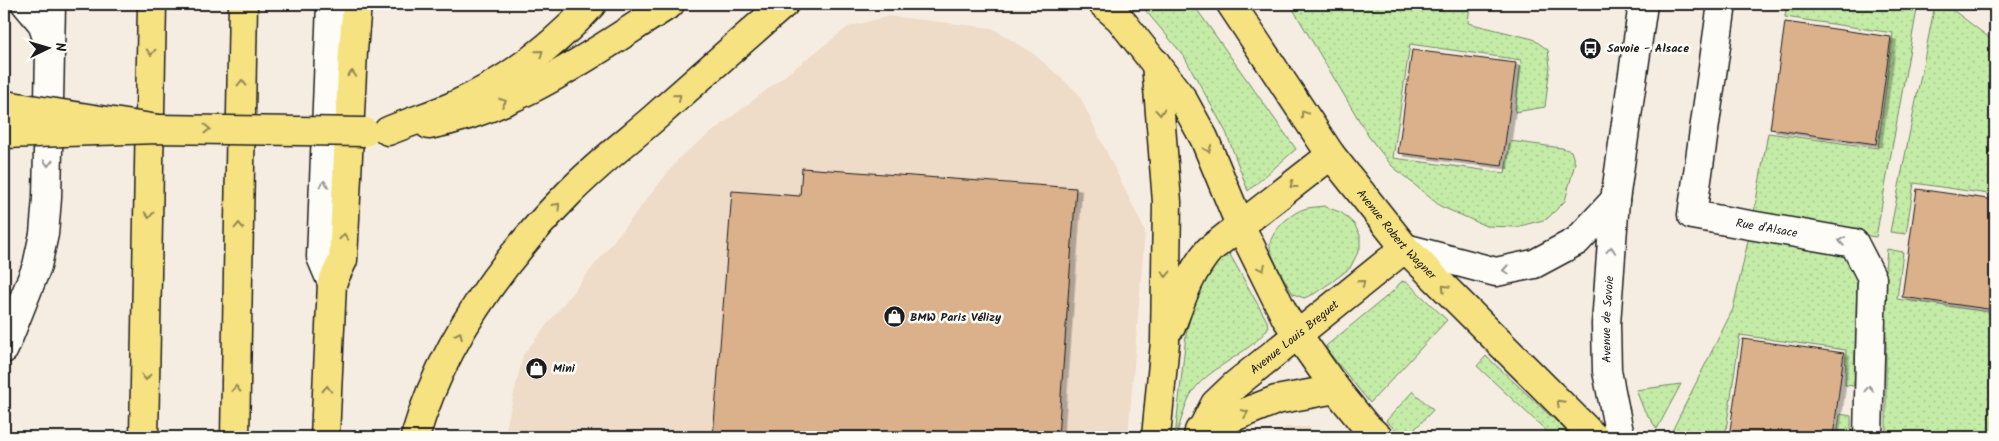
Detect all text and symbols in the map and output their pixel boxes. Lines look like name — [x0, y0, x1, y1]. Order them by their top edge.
north arrow — [22, 22, 72, 72]
bus stop icon: Savoie - Alsace — [1579, 36, 1603, 60]
place label: Savoie - Alsace — [1607, 39, 1689, 58]
text: N — [49, 42, 71, 52]
one-way arrow — [146, 49, 156, 57]
one-way arrow — [534, 51, 543, 59]
one-way arrow — [346, 70, 357, 78]
one-way arrow — [236, 79, 247, 87]
one-way arrow — [672, 94, 681, 103]
one-way arrow — [498, 98, 507, 108]
one-way arrow — [1154, 108, 1165, 116]
one-way arrow — [1301, 111, 1310, 120]
one-way arrow — [203, 124, 211, 135]
one-way arrow — [1202, 144, 1213, 153]
one-way arrow — [43, 160, 53, 167]
one-way arrow — [318, 179, 329, 187]
one-way arrow — [1290, 180, 1299, 188]
street label: Avenue Robert Wagner — [1352, 185, 1441, 285]
one-way arrow — [552, 202, 561, 211]
one-way arrow — [144, 212, 154, 219]
street label: Rue d'Alsace — [1734, 214, 1800, 243]
one-way arrow — [234, 222, 244, 230]
one-way arrow — [339, 232, 350, 240]
one-way arrow — [1837, 236, 1846, 246]
one-way arrow — [1606, 246, 1617, 254]
one-way arrow — [1256, 263, 1266, 272]
one-way arrow — [1502, 264, 1511, 274]
one-way arrow — [1161, 270, 1171, 278]
street label: Avenue de Savoie — [1597, 275, 1620, 363]
one-way arrow — [1356, 281, 1365, 289]
one-way arrow — [1442, 285, 1451, 294]
street label: Avenue Louis Breguet — [1246, 296, 1344, 379]
shop icon: BMW Paris Vélizy — [882, 305, 906, 329]
place label: BMW Paris Vélizy — [910, 308, 1002, 327]
one-way arrow — [453, 331, 463, 340]
shop icon: Mini — [525, 356, 549, 380]
place label: Mini — [553, 359, 576, 378]
one-way arrow — [140, 374, 151, 382]
one-way arrow — [231, 384, 241, 392]
one-way arrow — [322, 384, 332, 392]
one-way arrow — [1864, 384, 1874, 392]
one-way arrow — [1557, 400, 1566, 409]
one-way arrow — [1240, 409, 1248, 419]

